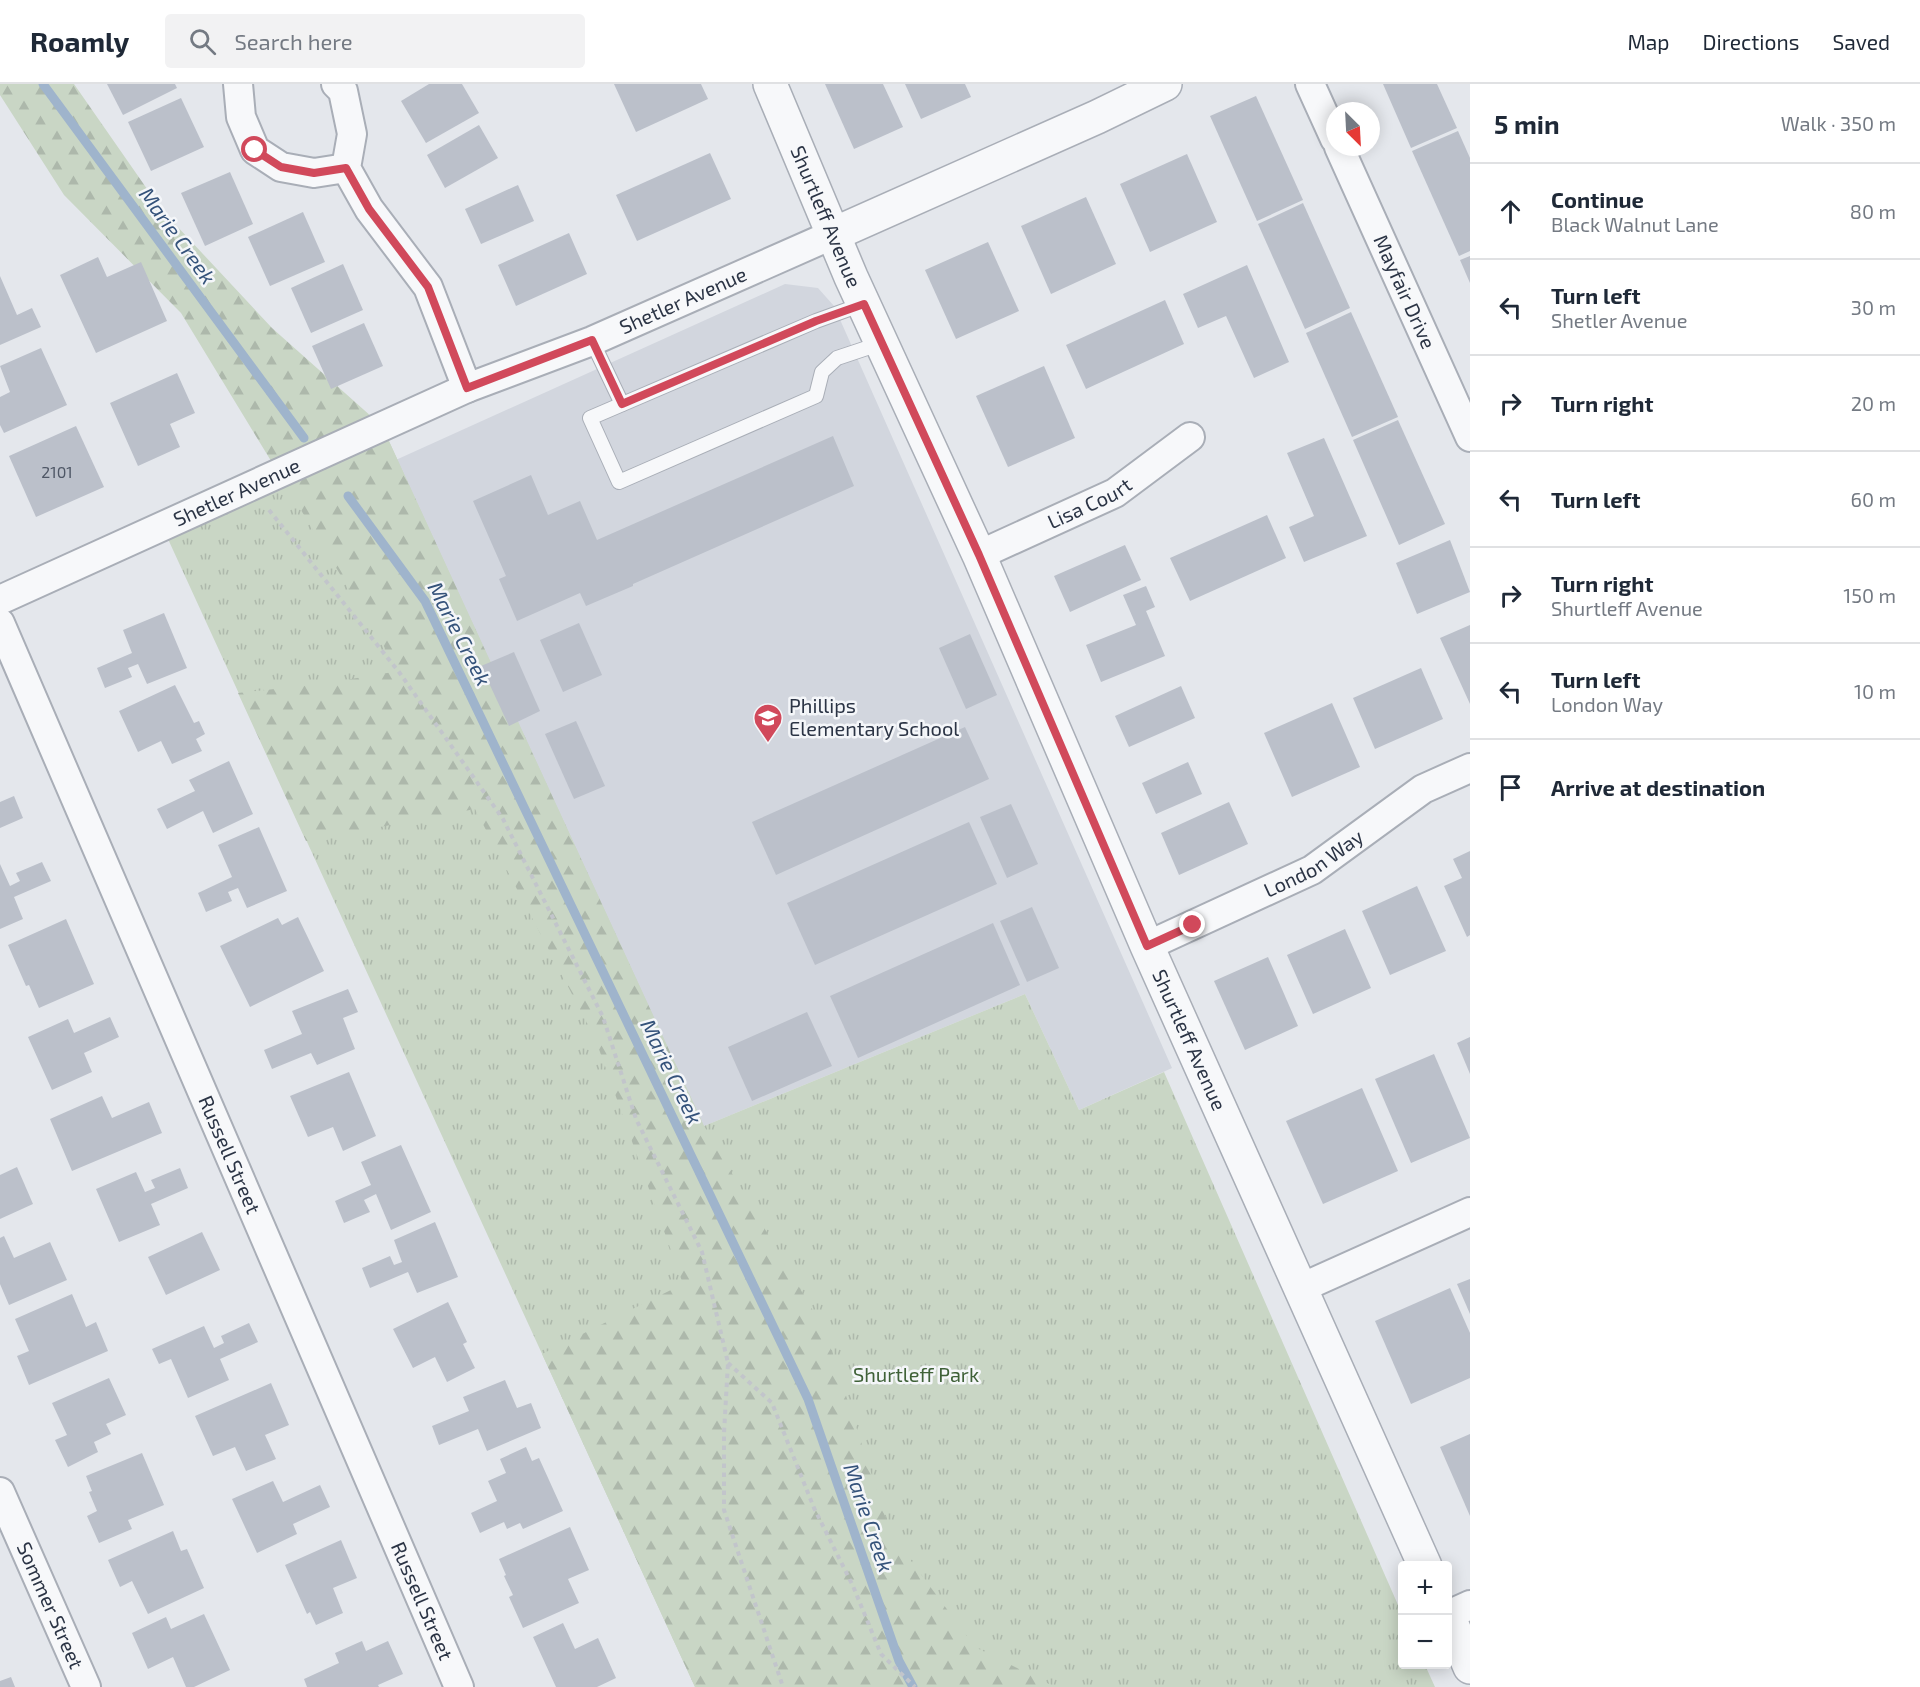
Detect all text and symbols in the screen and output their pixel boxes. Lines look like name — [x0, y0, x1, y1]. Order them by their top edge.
search box — [165, 14, 585, 68]
text: Roamly — [30, 24, 129, 58]
icon: search — [186, 25, 219, 58]
text: Search here — [234, 28, 353, 54]
text: Map — [1627, 29, 1670, 54]
text: Directions — [1703, 29, 1799, 54]
text: Saved — [1832, 29, 1890, 54]
north arrow — [1326, 102, 1380, 156]
text: 5 min — [1494, 108, 1560, 139]
text: Walk · 350 m — [1781, 111, 1896, 135]
route start — [241, 136, 267, 162]
street label: Shurtleff Avenue — [786, 142, 867, 291]
water label: Marie Creek — [135, 182, 222, 288]
text: Continue — [1551, 186, 1644, 212]
icon: ahead — [1494, 195, 1527, 228]
text: 80 m — [1850, 199, 1896, 223]
text: Black Walnut Lane — [1551, 212, 1719, 236]
street label: Mayfair Drive — [1369, 231, 1441, 352]
street label: Shetler Avenue — [615, 261, 750, 338]
text: Turn left — [1551, 282, 1640, 308]
icon: left — [1494, 291, 1527, 324]
text: 30 m — [1851, 295, 1896, 319]
text: Shetler Avenue — [1551, 308, 1687, 332]
icon: right — [1494, 387, 1527, 420]
text: Turn right — [1551, 390, 1653, 416]
text: 20 m — [1851, 391, 1896, 415]
street label: Shetler Avenue — [169, 452, 303, 531]
house number: 2101 — [41, 462, 73, 481]
street label: Lisa Court — [1043, 472, 1136, 533]
icon: left — [1494, 483, 1527, 516]
text: Turn left — [1551, 486, 1640, 512]
text: 60 m — [1851, 487, 1896, 511]
text: Turn right — [1551, 570, 1653, 596]
water label: Marie Creek — [423, 577, 497, 690]
icon: right — [1494, 579, 1527, 612]
text: 150 m — [1843, 583, 1896, 607]
text: Shurtleff Avenue — [1551, 596, 1703, 620]
text: Turn left — [1551, 666, 1640, 692]
icon: left — [1494, 675, 1527, 708]
text: 10 m — [1854, 679, 1896, 703]
text: London Way — [1551, 692, 1663, 716]
place label: Phillips Elementary School — [789, 693, 959, 740]
school or university icon: Phillips Elementary School — [752, 702, 784, 744]
icon: arrive — [1494, 771, 1527, 804]
text: Arrive at destination — [1551, 774, 1765, 800]
street label: London Way — [1260, 824, 1368, 902]
route end — [1179, 911, 1205, 937]
street label: Shurtleff Avenue — [1148, 965, 1232, 1114]
water label: Marie Creek — [636, 1015, 708, 1128]
street label: Russell Street — [194, 1091, 266, 1217]
park label: Shurtleff Park — [853, 1362, 979, 1386]
water label: Marie Creek — [839, 1460, 900, 1575]
street label: Sommer Street — [13, 1538, 90, 1673]
street label: Russell Street — [387, 1538, 459, 1664]
map controls — [1398, 1561, 1452, 1669]
button: + — [1398, 1561, 1452, 1615]
button: − — [1398, 1615, 1452, 1669]

